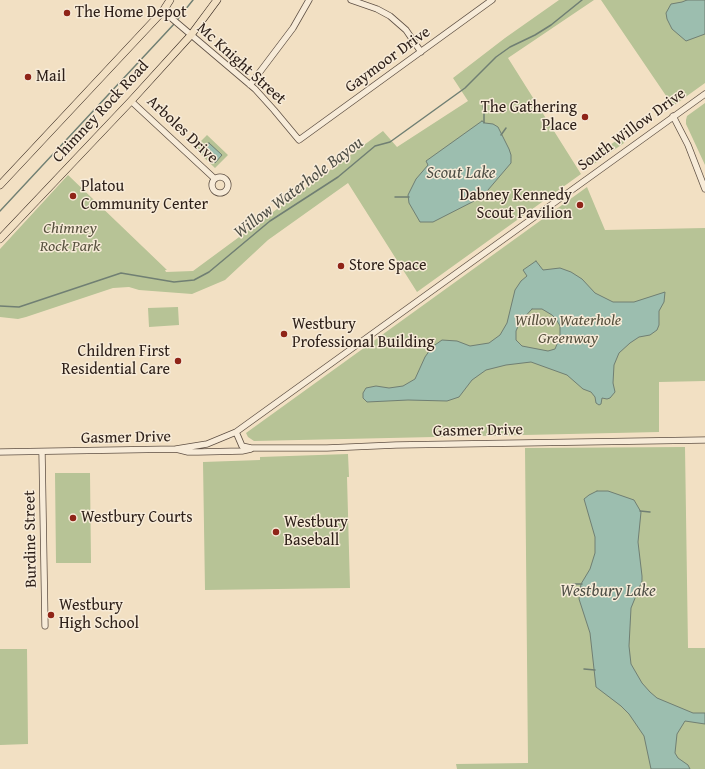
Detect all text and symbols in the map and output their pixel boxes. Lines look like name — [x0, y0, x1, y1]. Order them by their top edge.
place label: The Home Depot — [75, 3, 187, 23]
marker: The Home Depot — [62, 8, 72, 18]
street label: Mc Knight Street — [192, 19, 290, 109]
street label: Gaymoor Drive — [342, 23, 434, 97]
street label: Chimney Rock Road — [49, 57, 153, 167]
place label: Mail — [36, 67, 66, 87]
marker: Mail — [23, 72, 33, 82]
street label: South Willow Drive — [574, 84, 690, 176]
street label: Arboles Drive — [142, 92, 222, 168]
place label: The Gathering Place — [481, 98, 577, 136]
marker: The Gathering Place — [580, 112, 590, 122]
water label: Willow Waterhole Bayou — [230, 133, 368, 243]
water label: Scout Lake — [426, 164, 496, 184]
place label: Platou Community Center — [81, 177, 208, 215]
place label: Dabney Kennedy Scout Pavilion — [459, 186, 572, 224]
marker: Platou Community Center — [68, 191, 78, 201]
marker: Dabney Kennedy Scout Pavilion — [575, 200, 585, 210]
park label: Chimney Rock Park — [40, 219, 100, 257]
place label: Store Space — [349, 256, 427, 276]
marker: Store Space — [336, 261, 346, 271]
park label: Willow Waterhole Greenway — [515, 311, 621, 349]
place label: Westbury Professional Building — [292, 315, 434, 353]
marker: Westbury Professional Building — [279, 329, 289, 339]
place label: Children First Residential Care — [62, 342, 170, 380]
marker: Children First Residential Care — [173, 356, 183, 366]
street label: Gasmer Drive — [433, 421, 523, 441]
street label: Gasmer Drive — [81, 428, 171, 448]
street label: Burdine Street — [21, 490, 41, 588]
place label: Westbury Courts — [81, 508, 193, 528]
marker: Westbury Courts — [68, 513, 78, 523]
place label: Westbury Baseball — [284, 513, 348, 551]
marker: Westbury Baseball — [271, 527, 281, 537]
water label: Westbury Lake — [560, 582, 656, 602]
place label: Westbury High School — [59, 596, 139, 634]
marker: Westbury High School — [46, 610, 56, 620]

